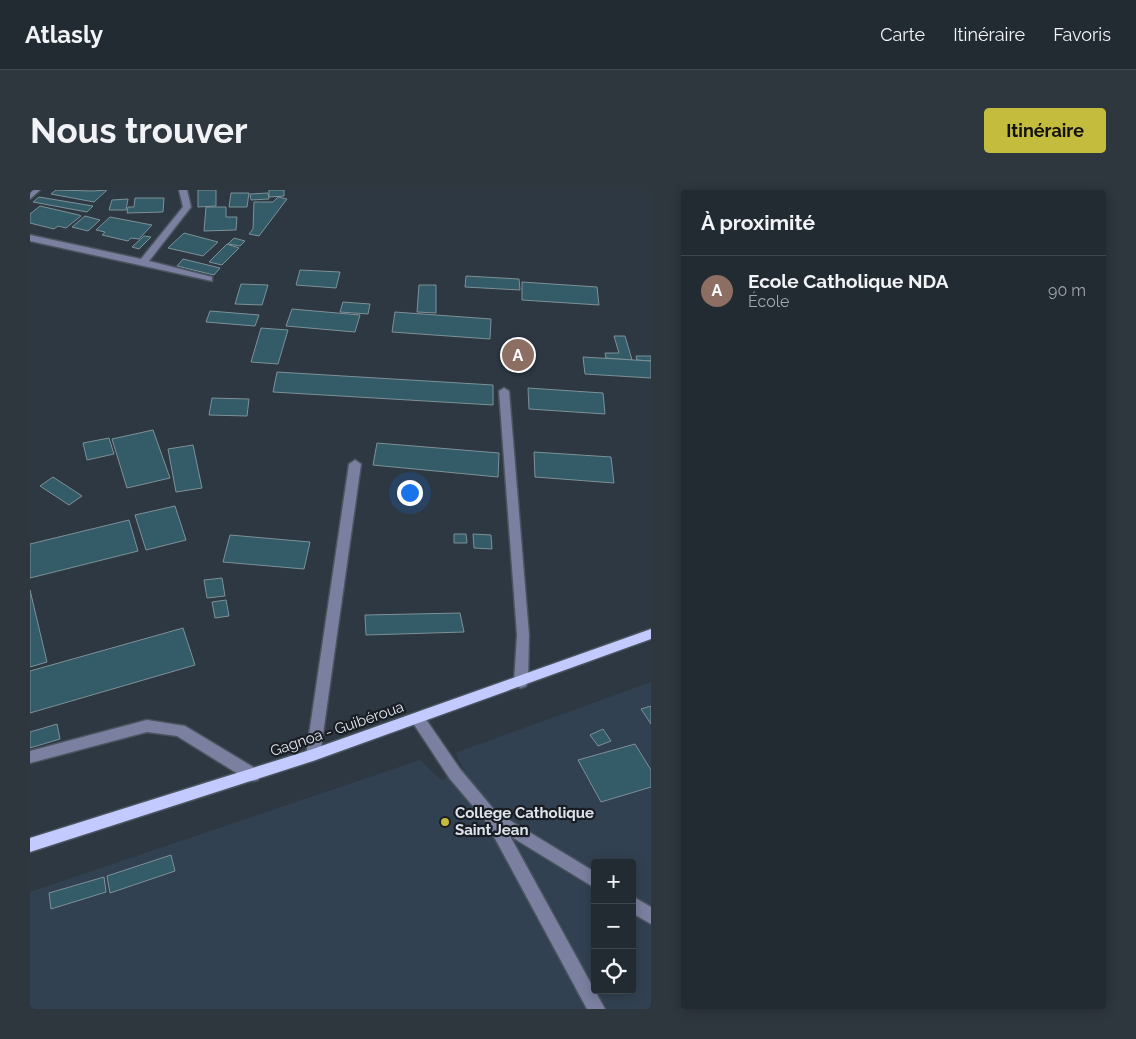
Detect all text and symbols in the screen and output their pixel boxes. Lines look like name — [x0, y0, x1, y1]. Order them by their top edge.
text: Atlasly — [25, 20, 103, 49]
text: Carte — [880, 24, 925, 45]
text: Itinéraire — [953, 24, 1025, 45]
text: Favoris — [1053, 24, 1111, 45]
button: Itinéraire — [984, 108, 1106, 153]
text: Nous trouver — [30, 110, 248, 151]
text: À proximité — [701, 210, 815, 235]
text: Ecole Catholique NDA — [748, 270, 948, 292]
text: A — [712, 281, 722, 300]
text: 90 m — [1048, 281, 1086, 300]
text: École — [748, 292, 789, 311]
pin: A — [502, 336, 534, 374]
your location — [397, 480, 423, 506]
street label: Gagnoa - Guibéroua — [268, 698, 406, 760]
place label: College Catholique Saint Jean — [455, 804, 594, 839]
marker: College Catholique Saint Jean — [439, 816, 451, 828]
map controls — [591, 859, 636, 994]
button: + — [591, 859, 636, 904]
button: − — [591, 904, 636, 949]
button: locate — [591, 949, 636, 994]

